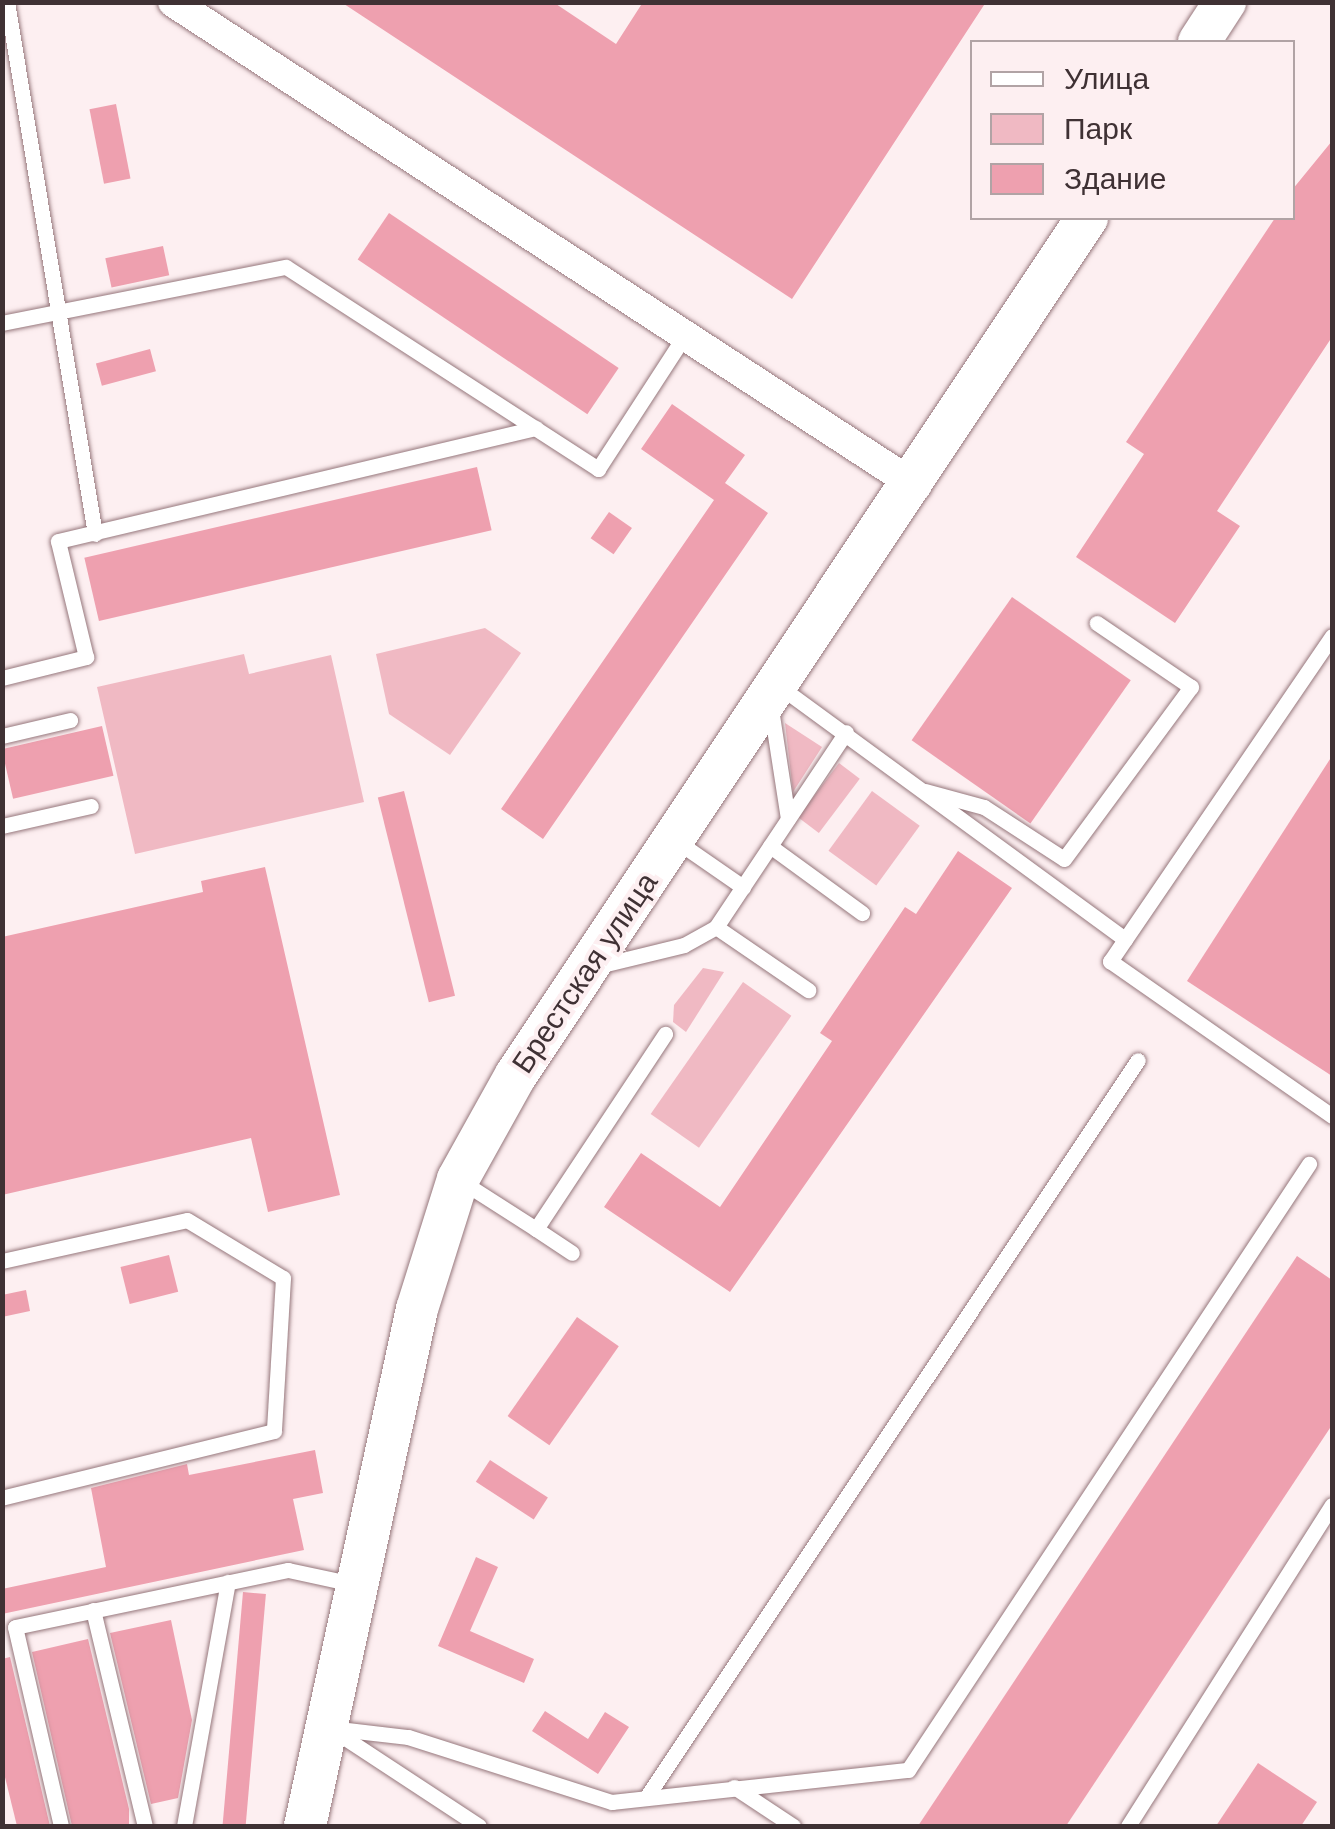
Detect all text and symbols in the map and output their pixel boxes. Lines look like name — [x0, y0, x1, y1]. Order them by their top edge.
legend — [970, 40, 1295, 220]
text: Улица — [1064, 62, 1149, 95]
text: Парк — [1064, 112, 1132, 145]
text: Здание — [1064, 162, 1166, 195]
street label: Брестская улица — [505, 866, 665, 1080]

